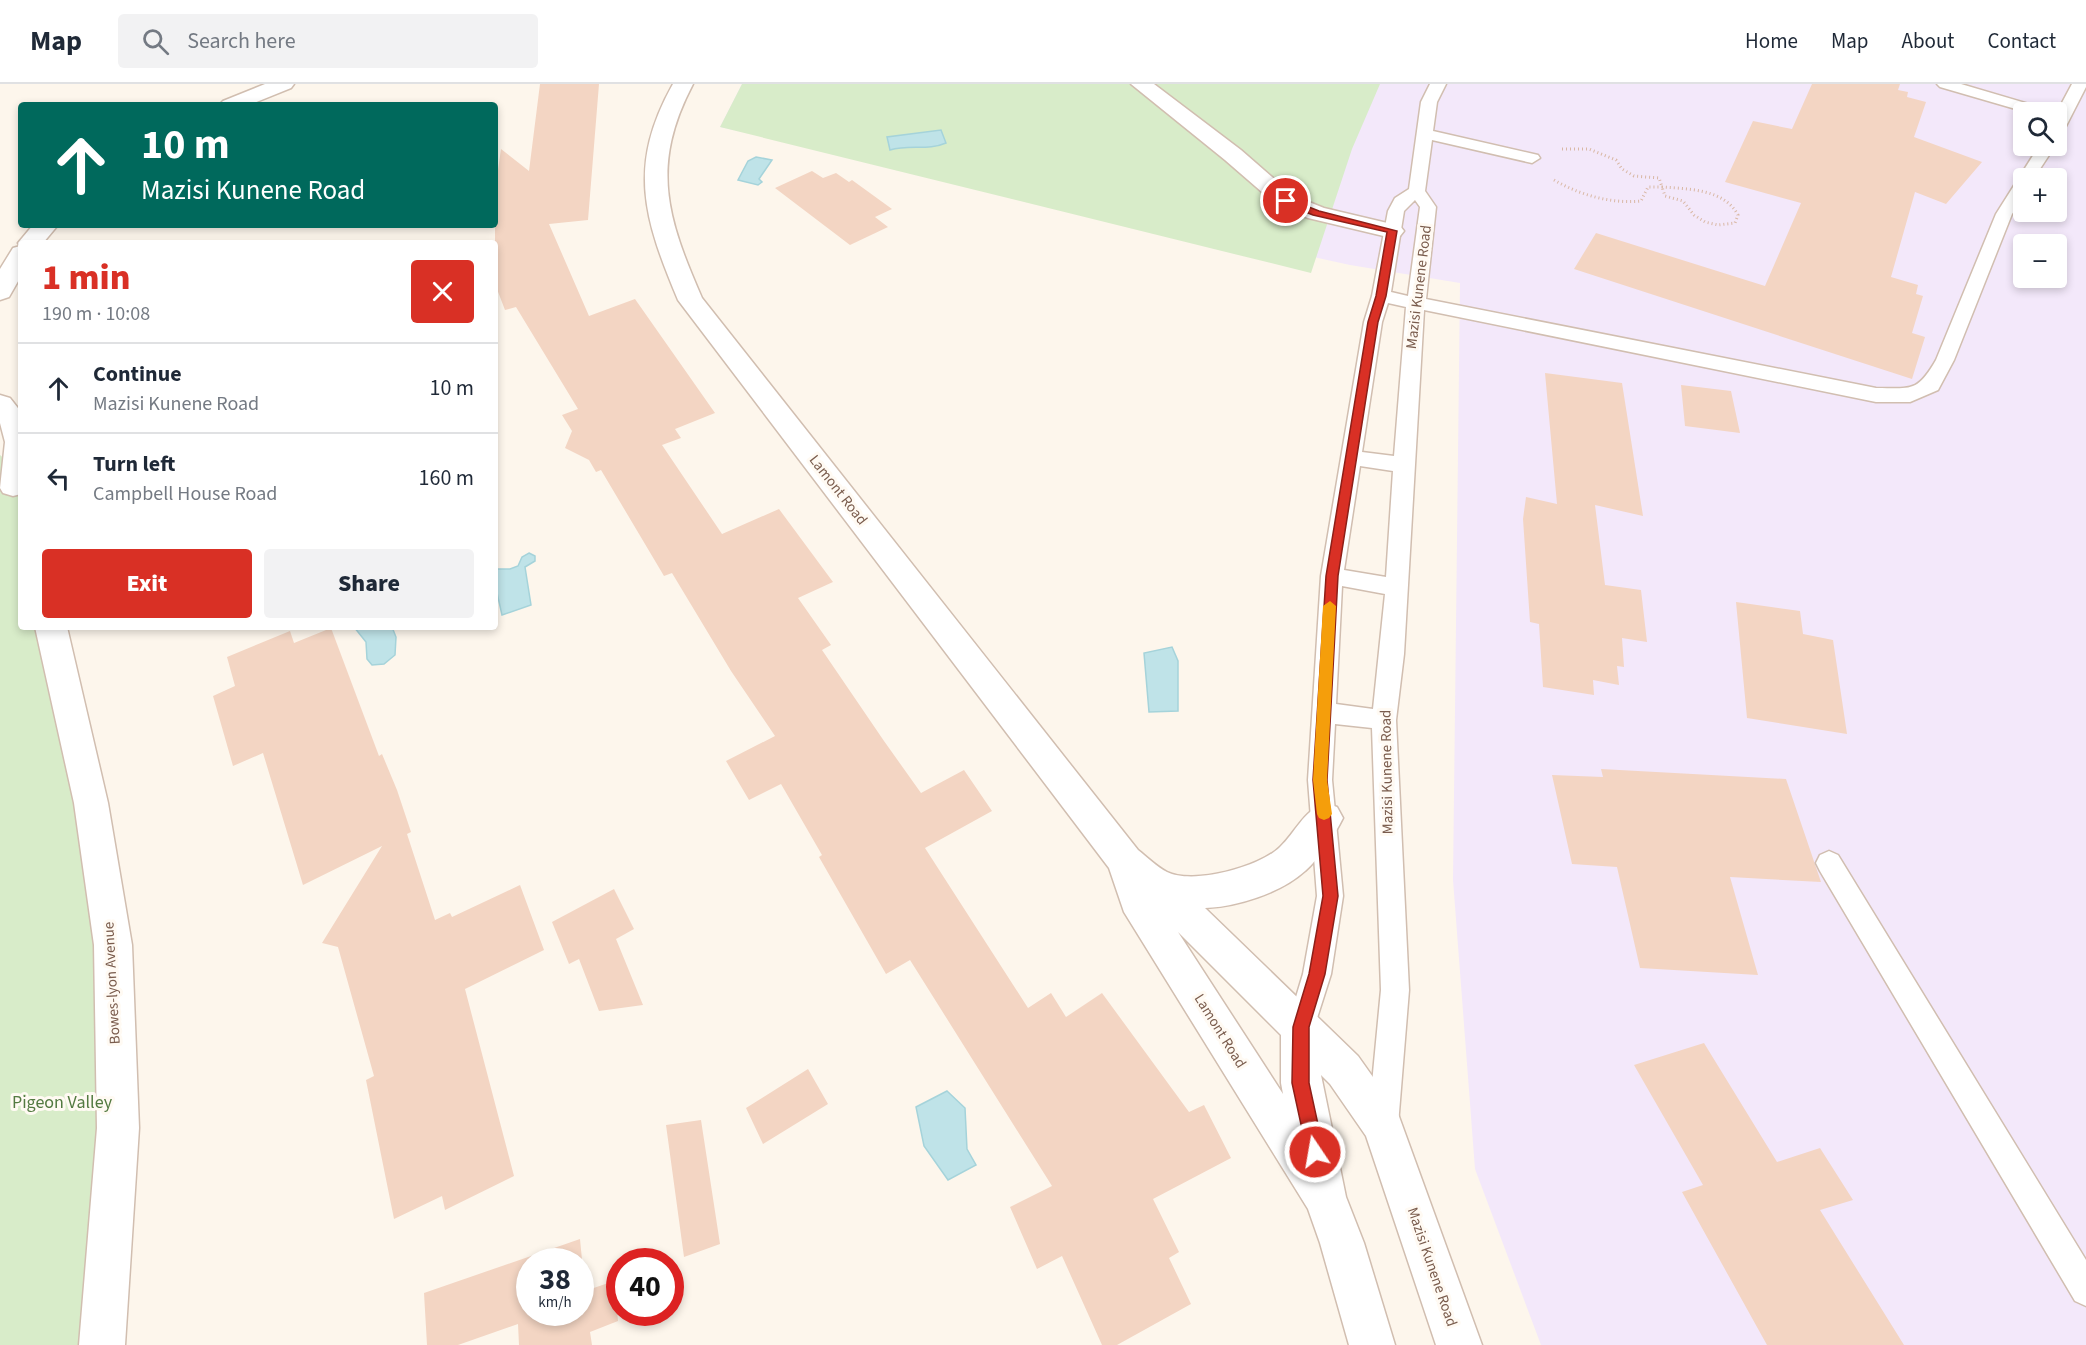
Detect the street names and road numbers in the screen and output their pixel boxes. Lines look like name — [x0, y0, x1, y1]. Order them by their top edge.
street label: Mazisi Kunene Road — [1401, 224, 1437, 350]
street label: Lamont Road — [804, 450, 872, 530]
street label: Mazisi Kunene Road — [1375, 710, 1399, 834]
street label: Bowes-lyon Avenue — [98, 921, 126, 1045]
street label: Lamont Road — [1189, 990, 1251, 1072]
street label: Mazisi Kunene Road — [1402, 1205, 1462, 1329]

